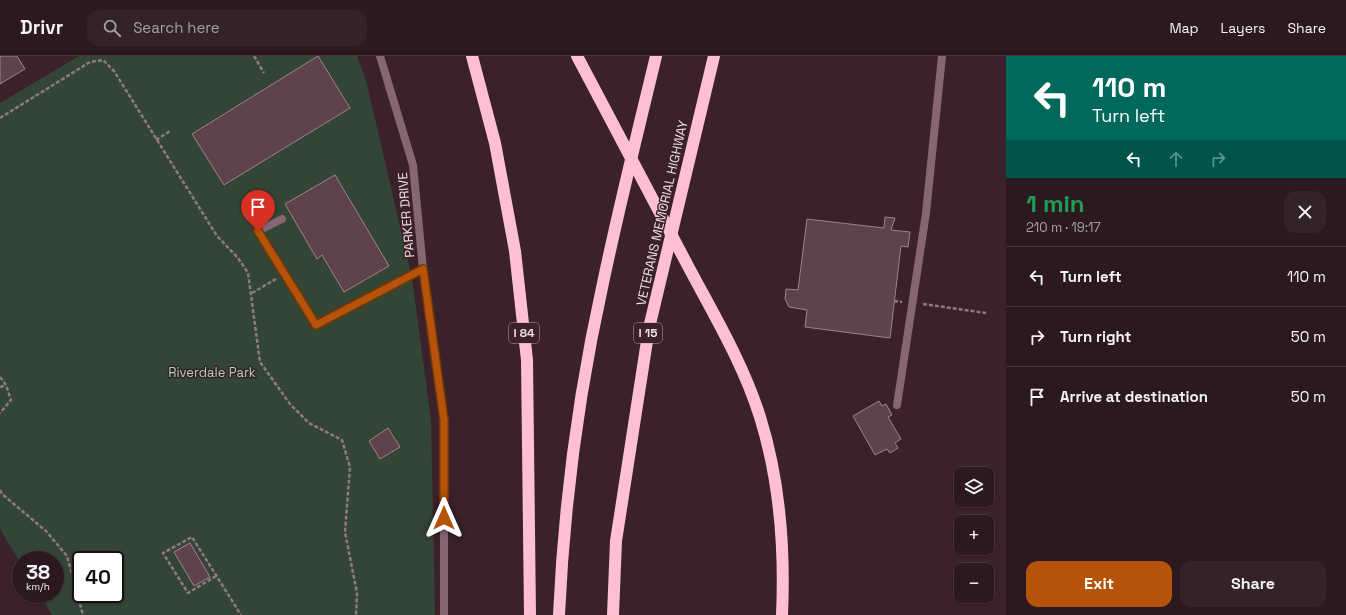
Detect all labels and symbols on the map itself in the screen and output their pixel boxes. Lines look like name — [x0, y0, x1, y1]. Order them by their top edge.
street label: VETERANS MEMORIAL HIGHWAY — [632, 119, 692, 307]
street label: PARKER DRIVE — [394, 172, 418, 258]
pin — [241, 190, 275, 231]
road number: I 84 — [509, 323, 539, 343]
road number: I 15 — [634, 323, 662, 343]
park label: Riverdale Park — [168, 364, 256, 381]
position arrow — [423, 497, 465, 539]
speed limit sign: 40 — [72, 551, 124, 603]

